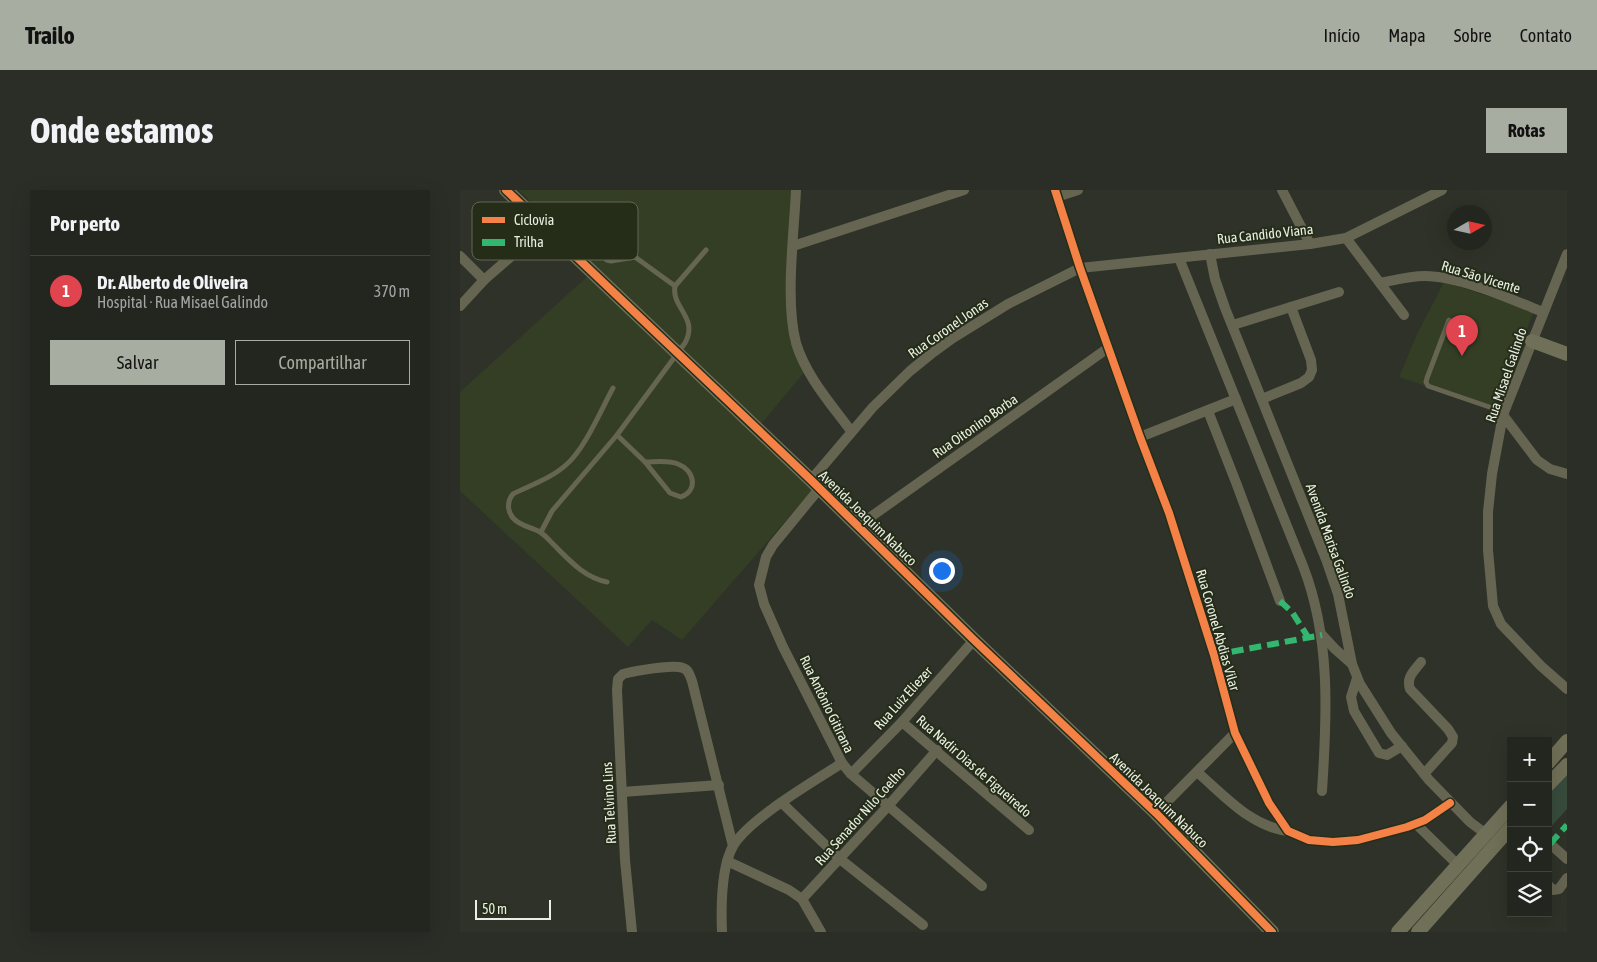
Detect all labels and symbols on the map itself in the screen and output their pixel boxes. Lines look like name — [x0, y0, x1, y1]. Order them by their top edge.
legend — [472, 202, 638, 260]
north arrow — [1447, 205, 1492, 250]
text: Ciclovia — [514, 212, 554, 228]
street label: Rua Candido Viana — [1216, 221, 1314, 247]
text: Trilha — [514, 234, 544, 250]
street label: Rua São Vicente — [1440, 257, 1522, 297]
street label: Rua Coronel Jonas — [905, 294, 991, 361]
pin: 1 — [1446, 315, 1478, 356]
street label: Rua Misael Galindo — [1482, 326, 1530, 424]
street label: Rua Oitonino Borba — [930, 391, 1020, 461]
street label: Avenida Joaquim Nabuco — [816, 467, 920, 569]
street label: Avenida Marisa Galindo — [1303, 481, 1359, 601]
your location — [929, 558, 955, 584]
street label: Rua Coronel Abdias Vilar — [1193, 567, 1243, 693]
street label: Rua Antônio Gitirana — [796, 653, 858, 755]
street label: Rua Luiz Eliezer — [871, 663, 936, 733]
street label: Rua Nadir Dias de Figueiredo — [913, 712, 1035, 820]
street label: Avenida Joaquim Nabuco — [1107, 749, 1211, 851]
street label: Rua Telvino Lins — [599, 762, 619, 844]
street label: Rua Senador Nilo Coelho — [812, 764, 908, 868]
scale bar — [475, 897, 551, 920]

